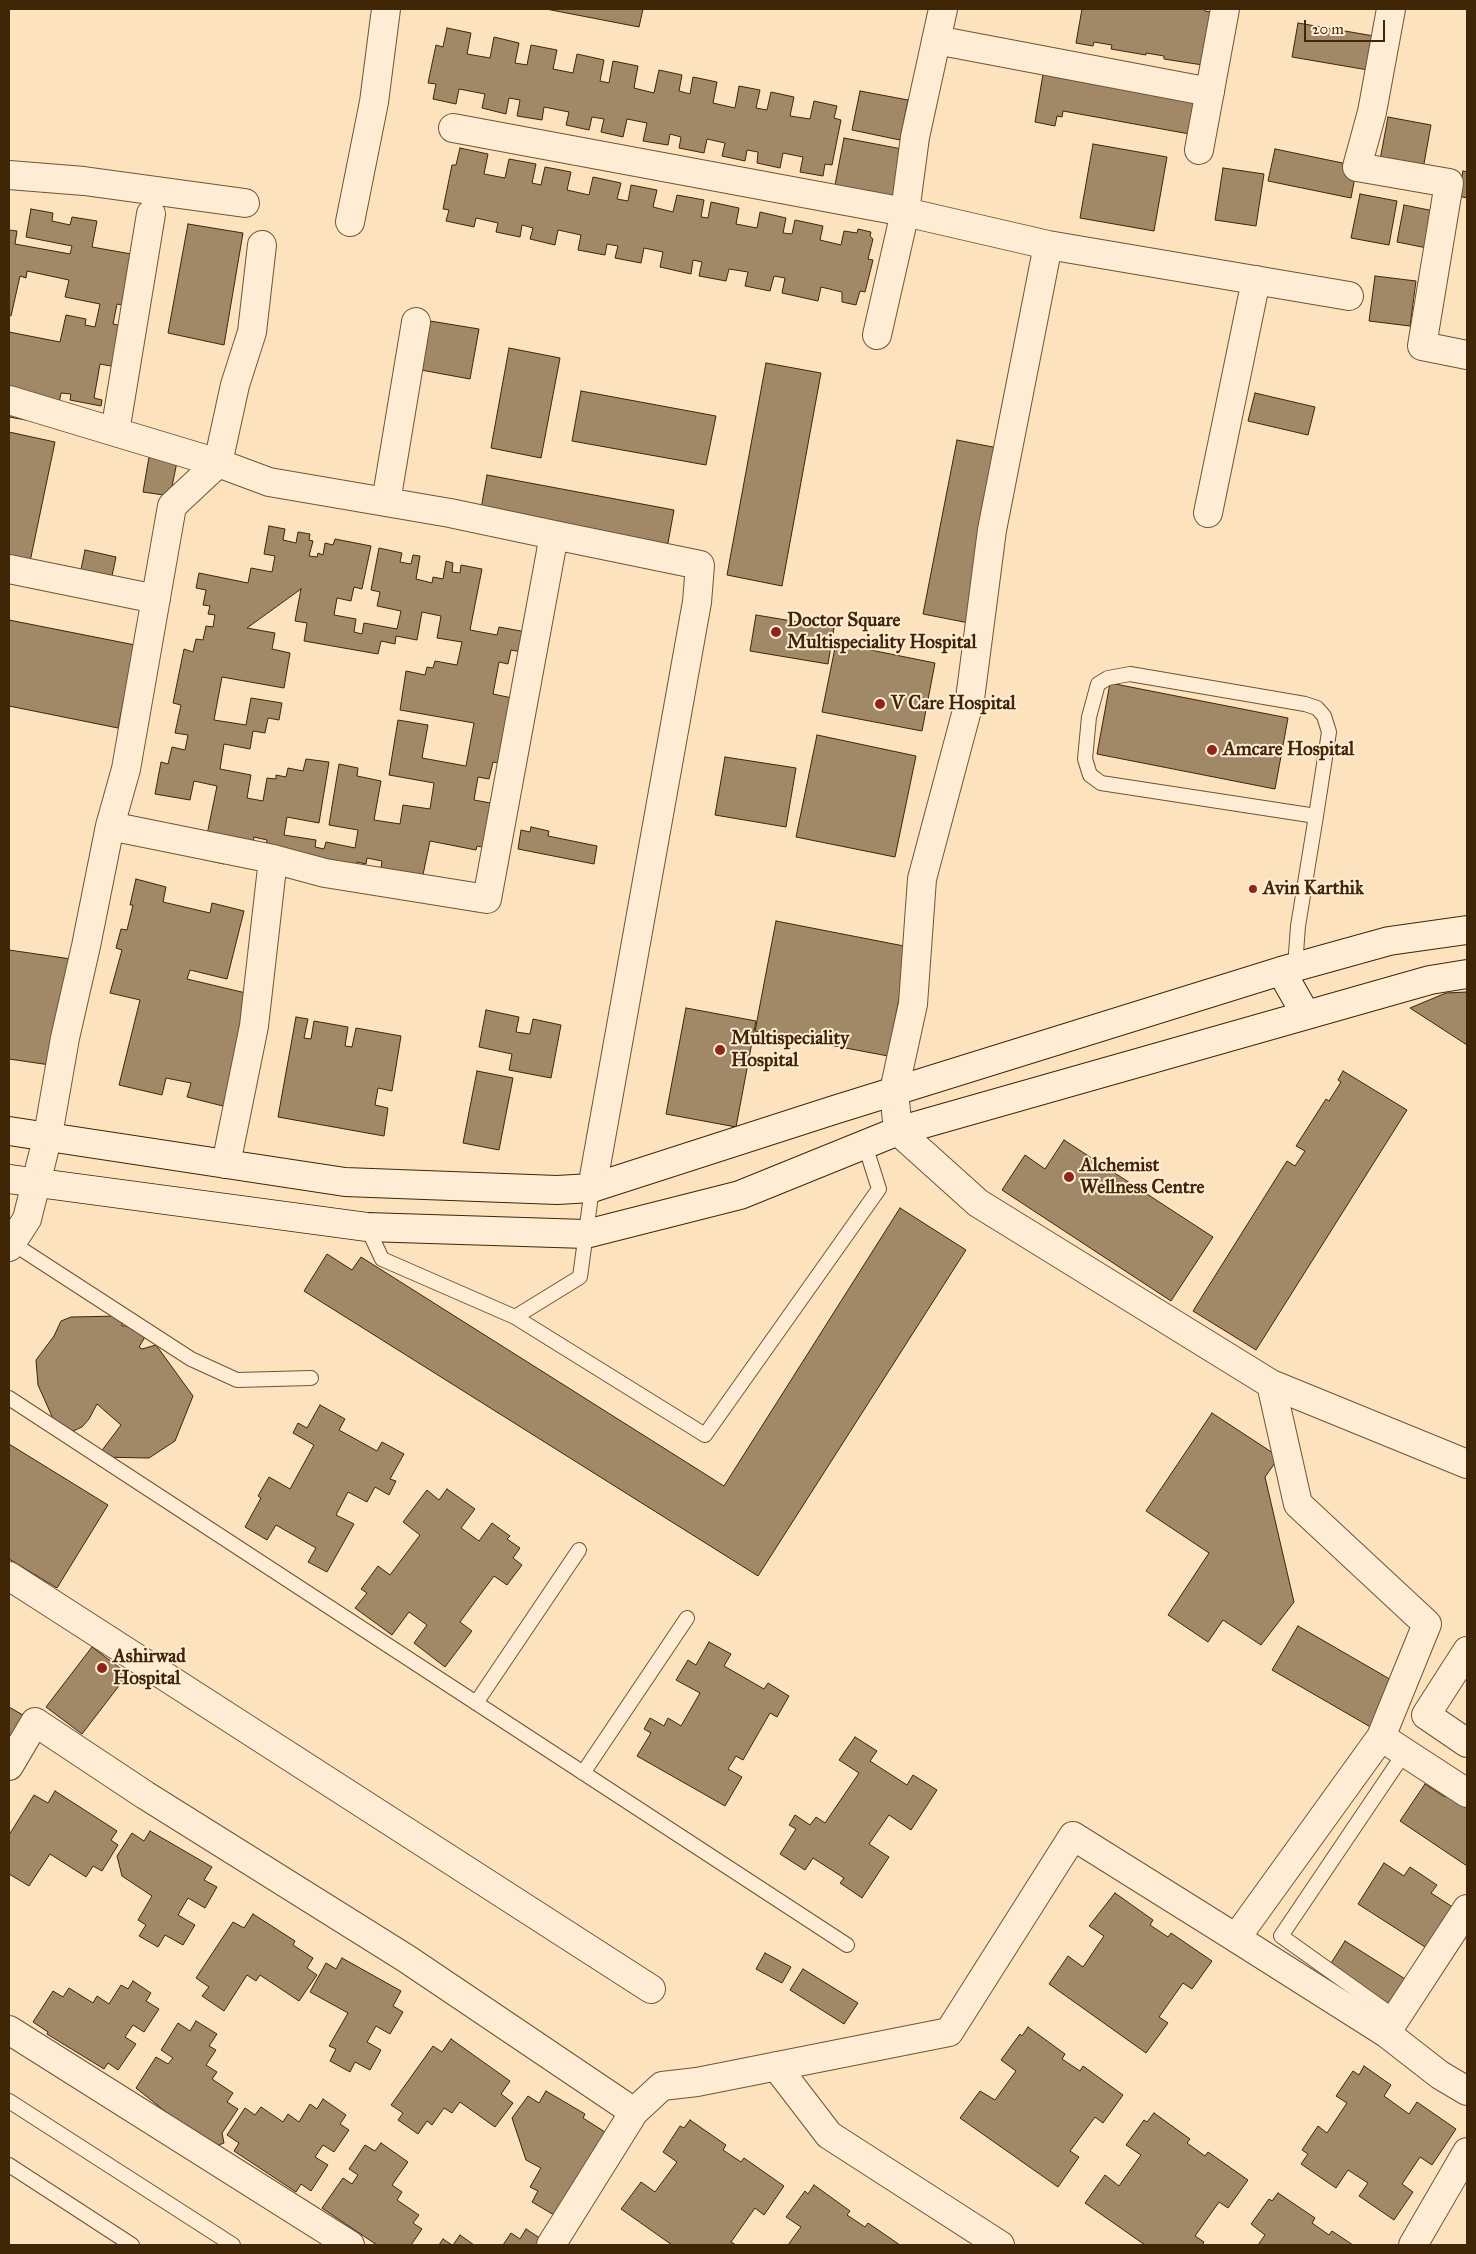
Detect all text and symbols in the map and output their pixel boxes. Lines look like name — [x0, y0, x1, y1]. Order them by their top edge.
scale bar — [1306, 10, 1387, 42]
text: 20 m — [1312, 20, 1344, 38]
place label: Doctor Square Multispeciality Hospital — [787, 610, 977, 654]
marker: Doctor Square Multispeciality Hospital — [769, 625, 783, 639]
place label: V Care Hospital — [891, 693, 1016, 715]
marker: V Care Hospital — [873, 697, 887, 711]
place label: Amcare Hospital — [1223, 739, 1354, 761]
marker: Amcare Hospital — [1205, 743, 1219, 757]
place label: Avin Karthik — [1263, 878, 1364, 900]
marker: Avin Karthik — [1247, 883, 1259, 895]
place label: Multispeciality Hospital — [731, 1028, 849, 1072]
marker: Multispeciality Hospital — [713, 1043, 727, 1057]
place label: Alchemist Wellness Centre — [1080, 1155, 1204, 1199]
marker: Alchemist Wellness Centre — [1062, 1170, 1076, 1184]
place label: Ashirwad Hospital — [113, 1646, 186, 1690]
marker: Ashirwad Hospital — [95, 1661, 109, 1675]

